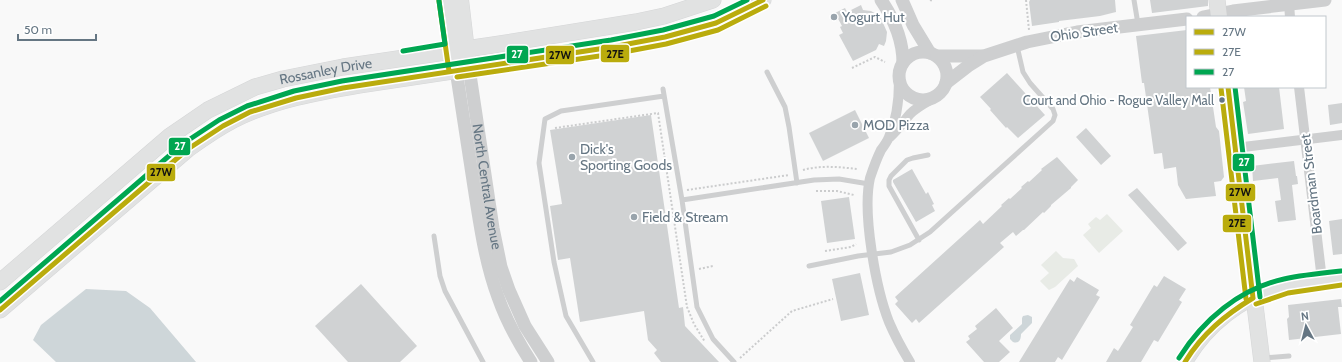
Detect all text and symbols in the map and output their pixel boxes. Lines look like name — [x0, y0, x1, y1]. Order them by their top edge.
place label: Yogurt Hut — [841, 8, 905, 26]
marker: Yogurt Hut — [829, 12, 839, 22]
scale bar — [18, 16, 96, 42]
legend — [1186, 16, 1326, 88]
street label: Ohio Street — [1049, 18, 1119, 46]
text: 50 m — [24, 22, 52, 37]
text: 27W — [1222, 24, 1247, 39]
line badge: 27E — [600, 44, 630, 63]
text: 27E — [1222, 44, 1241, 59]
line badge: 27 — [506, 45, 529, 64]
line badge: 27W — [545, 45, 575, 65]
text: 27 — [511, 47, 523, 61]
text: 27E — [606, 47, 624, 61]
text: 27W — [549, 48, 572, 62]
street label: Rossanley Drive — [278, 54, 373, 89]
text: 27 — [1222, 64, 1234, 79]
place label: Court and Ohio - Rogue Valley Mall — [1023, 92, 1214, 108]
marker: Court and Ohio - Rogue Valley Mall — [1217, 95, 1227, 105]
place label: MOD Pizza — [863, 116, 929, 134]
marker: MOD Pizza — [850, 120, 860, 130]
street label: North Central Avenue — [468, 122, 506, 251]
street label: Boardman Street — [1296, 133, 1326, 235]
line badge: 27 — [168, 137, 191, 156]
text: 27 — [174, 139, 186, 153]
place label: Dick's Sporting Goods — [580, 140, 672, 174]
marker: Dick's Sporting Goods — [567, 152, 577, 162]
line badge: 27 — [1232, 153, 1255, 172]
text: 27 — [1238, 155, 1250, 169]
line badge: 27W — [146, 163, 176, 182]
text: 27W — [150, 165, 173, 179]
line badge: 27W — [1225, 183, 1256, 202]
text: 27W — [1229, 185, 1252, 199]
place label: Field & Stream — [642, 208, 728, 226]
marker: Field & Stream — [629, 212, 639, 222]
line badge: 27E — [1222, 214, 1252, 233]
text: 27E — [1228, 216, 1246, 230]
north arrow — [1286, 306, 1326, 346]
text: N — [1300, 309, 1309, 323]

